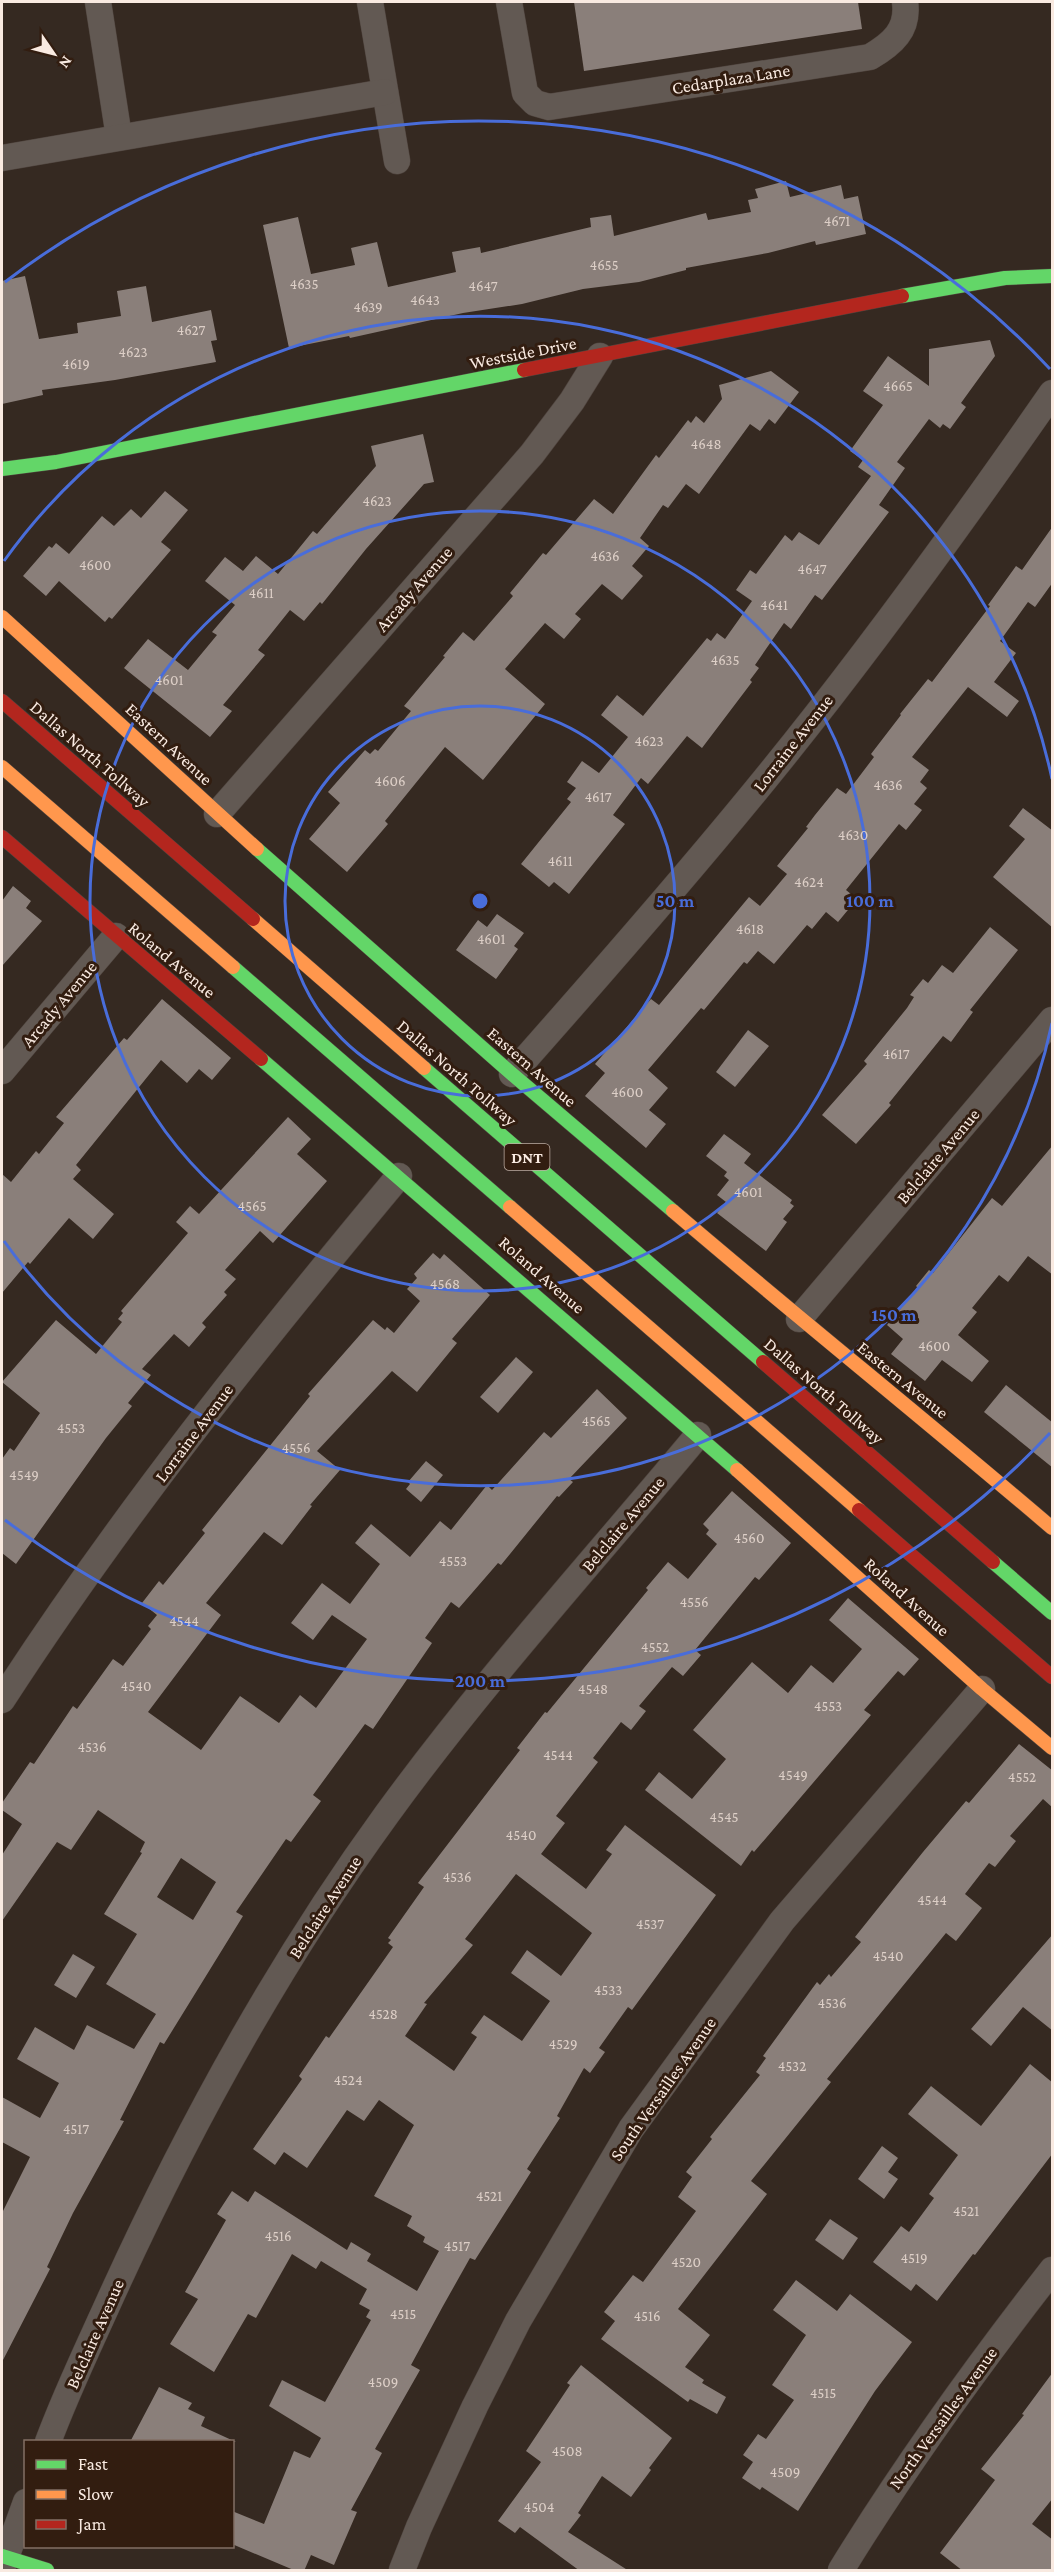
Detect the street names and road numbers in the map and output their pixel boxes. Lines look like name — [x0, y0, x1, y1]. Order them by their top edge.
street label: Cedarplaza Lane — [670, 60, 792, 98]
street label: Westside Drive — [468, 333, 578, 373]
street label: Arcady Avenue — [372, 542, 456, 636]
street label: Lorraine Avenue — [749, 691, 837, 795]
street label: Dallas North Tollway — [26, 697, 154, 812]
street label: Eastern Avenue — [121, 699, 217, 789]
street label: Roland Avenue — [124, 918, 220, 1002]
street label: Arcady Avenue — [17, 957, 101, 1051]
street label: Dallas North Tollway — [393, 1016, 521, 1131]
street label: Eastern Avenue — [483, 1023, 581, 1111]
street label: Belclaire Avenue — [892, 1104, 984, 1208]
road number: DNT — [504, 1144, 550, 1170]
street label: Roland Avenue — [495, 1232, 589, 1318]
street label: Dallas North Tollway — [760, 1334, 888, 1449]
street label: Eastern Avenue — [853, 1337, 953, 1423]
street label: Lorraine Avenue — [151, 1380, 237, 1486]
street label: Belclaire Avenue — [577, 1472, 669, 1576]
street label: Roland Avenue — [860, 1554, 954, 1640]
street label: Belclaire Avenue — [284, 1852, 366, 1962]
street label: South Versailles Avenue — [606, 2013, 720, 2165]
street label: Belclaire Avenue — [62, 2276, 128, 2392]
street label: North Versailles Avenue — [885, 2343, 1001, 2493]

